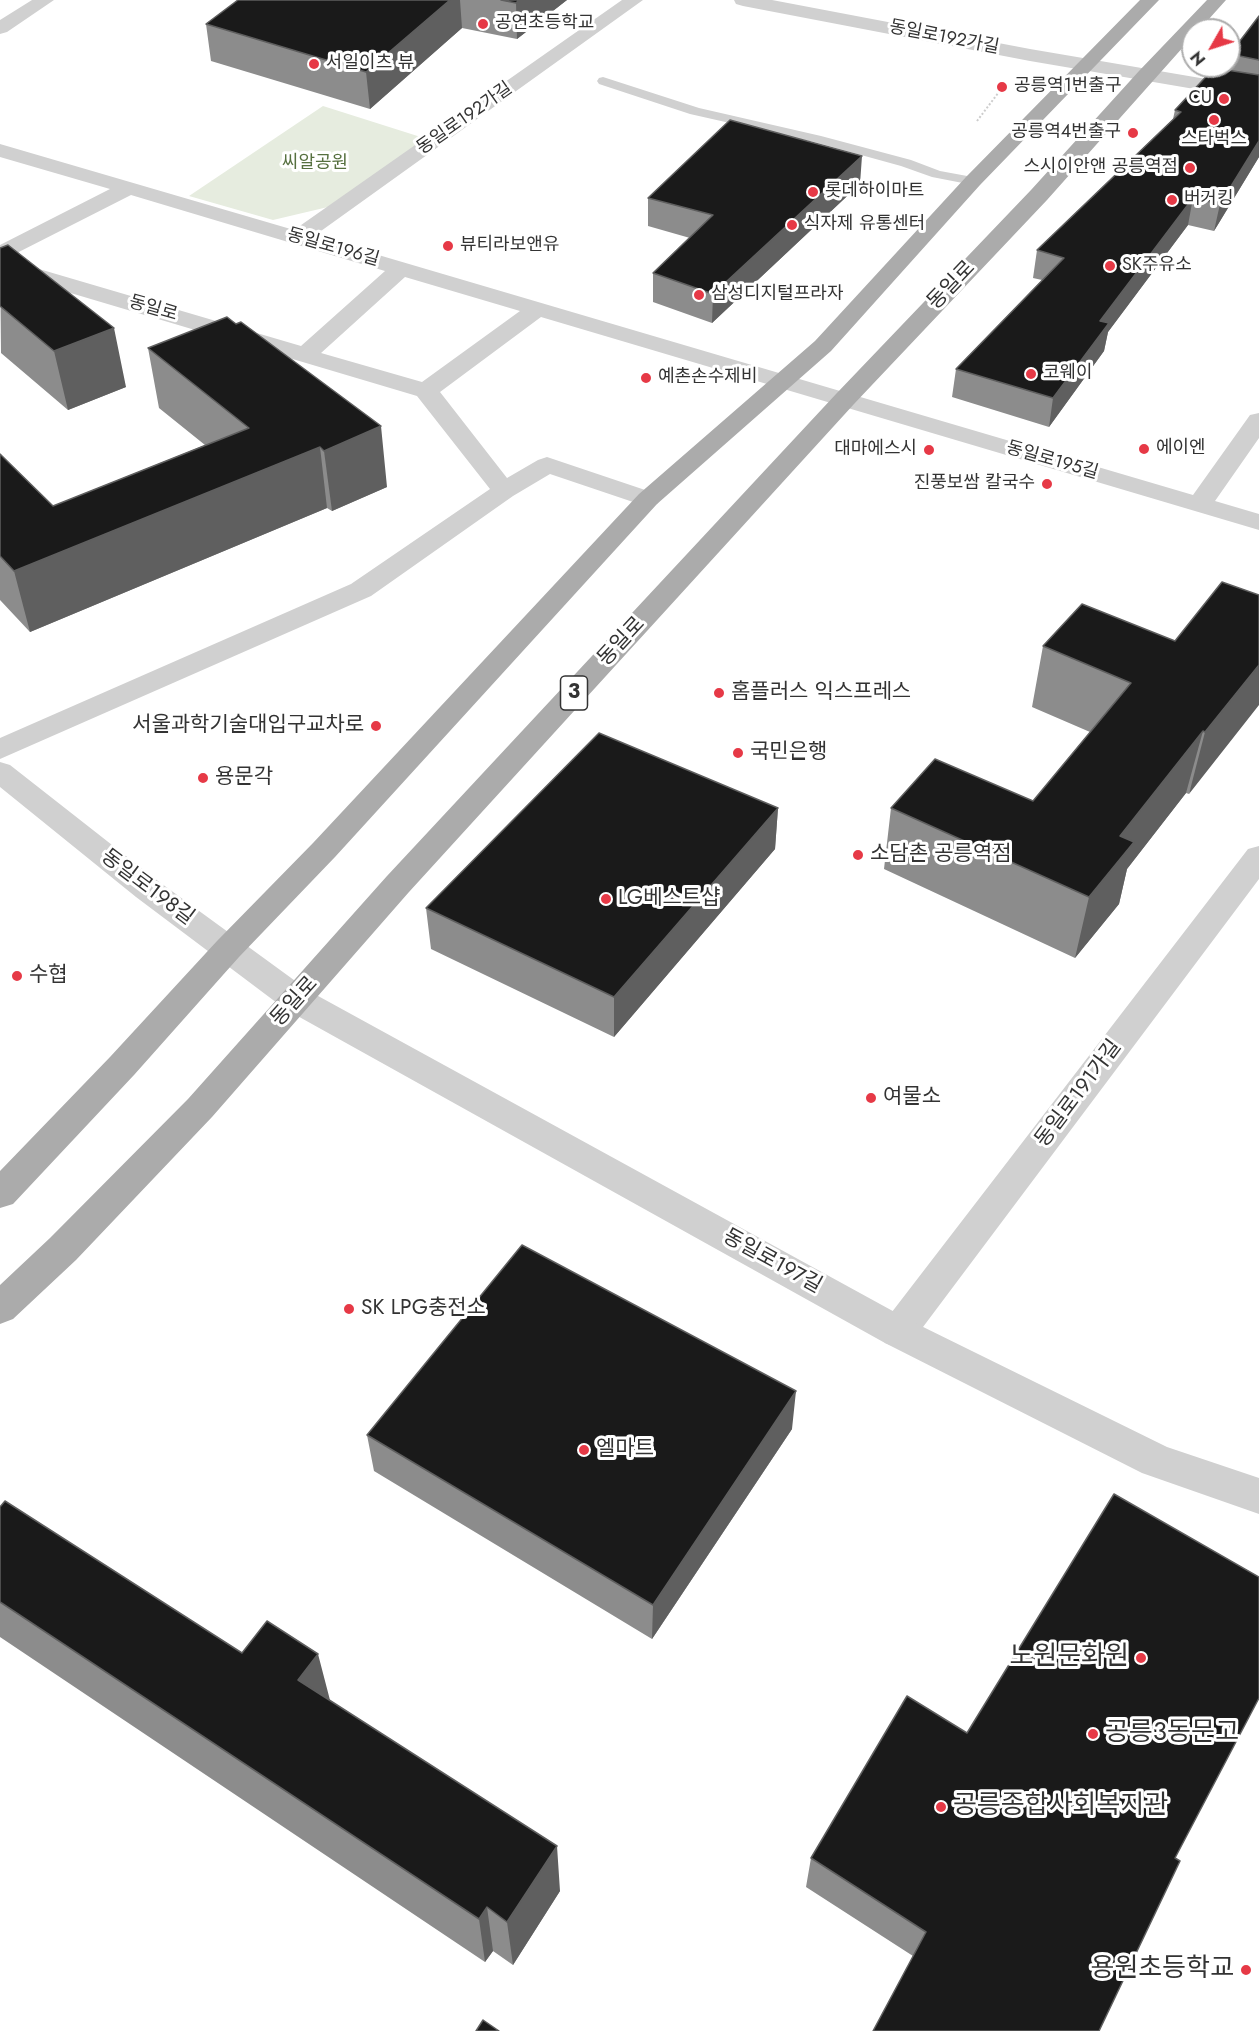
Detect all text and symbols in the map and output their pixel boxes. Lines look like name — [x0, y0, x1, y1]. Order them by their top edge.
place label: 공연초등학교 — [495, 13, 594, 35]
marker: 공연초등학교 — [476, 17, 490, 31]
street label: 동일로192가길 — [887, 17, 1001, 59]
north arrow — [1181, 18, 1241, 78]
text: N — [1185, 46, 1211, 71]
place label: 서일이츠 뷰 — [326, 53, 414, 75]
marker: 서일이츠 뷰 — [307, 57, 321, 71]
place label: 공릉역1번출구 — [1014, 76, 1121, 98]
street label: 동일로192가길 — [413, 78, 517, 160]
marker: 공릉역1번출구 — [995, 80, 1009, 94]
place label: CU — [1188, 88, 1212, 110]
marker: CU — [1217, 92, 1231, 106]
marker: 스타벅스 — [1207, 113, 1221, 127]
place label: 공릉역4번출구 — [1011, 122, 1121, 144]
marker: 공릉역4번출구 — [1126, 126, 1140, 140]
place label: 스타벅스 — [1181, 129, 1247, 151]
park label: 씨알공원 — [282, 153, 348, 175]
place label: 스시이안앤 공릉역점 — [1024, 157, 1178, 179]
marker: 스시이안앤 공릉역점 — [1183, 161, 1197, 175]
place label: 롯데하이마트 — [825, 181, 924, 203]
marker: 롯데하이마트 — [806, 185, 820, 199]
place label: 버거킹 — [1184, 189, 1234, 211]
marker: 버거킹 — [1165, 193, 1179, 207]
place label: 식자제 유통센터 — [804, 214, 925, 236]
marker: 식자제 유통센터 — [785, 218, 799, 232]
street label: 동일로196길 — [284, 225, 382, 271]
place label: 뷰티라보앤유 — [460, 235, 559, 257]
marker: 뷰티라보앤유 — [441, 239, 455, 253]
place label: SK주유소 — [1122, 255, 1192, 277]
street label: 동일로 — [923, 256, 981, 316]
marker: SK주유소 — [1103, 259, 1117, 273]
place label: 삼성디지털프라자 — [711, 284, 843, 306]
marker: 삼성디지털프라자 — [692, 288, 706, 302]
street label: 동일로 — [126, 292, 180, 326]
place label: 코웨이 — [1043, 363, 1093, 385]
place label: 예촌손수제비 — [658, 367, 757, 389]
marker: 코웨이 — [1024, 367, 1038, 381]
marker: 예촌손수제비 — [639, 371, 653, 385]
street label: 동일로195길 — [1003, 438, 1101, 484]
place label: 에이엔 — [1156, 438, 1206, 460]
place label: 대마에스시 — [834, 439, 917, 461]
marker: 에이엔 — [1137, 442, 1151, 456]
marker: 대마에스시 — [922, 443, 936, 457]
place label: 진풍보쌈 칼국수 — [914, 473, 1035, 495]
marker: 진풍보쌈 칼국수 — [1040, 477, 1054, 491]
street label: 동일로 — [593, 612, 651, 672]
road number: 3 — [560, 676, 588, 710]
place label: 홈플러스 익스프레스 — [731, 680, 911, 706]
marker: 홈플러스 익스프레스 — [712, 686, 726, 700]
place label: 서울과학기술대입구교차로 — [132, 713, 364, 739]
marker: 서울과학기술대입구교차로 — [369, 719, 383, 733]
place label: 국민은행 — [750, 740, 827, 766]
marker: 국민은행 — [731, 746, 745, 760]
place label: 용문각 — [215, 765, 273, 791]
marker: 용문각 — [196, 771, 210, 785]
place label: 소담촌 공릉역점 — [870, 842, 1012, 868]
street label: 동일로198길 — [95, 845, 199, 931]
marker: 소담촌 공릉역점 — [851, 848, 865, 862]
place label: LG베스트샵 — [618, 886, 720, 912]
marker: LG베스트샵 — [599, 892, 613, 906]
place label: 수협 — [29, 963, 68, 989]
marker: 수협 — [10, 969, 24, 983]
street label: 동일로 — [266, 972, 324, 1032]
street label: 동일로191가길 — [1031, 1035, 1127, 1153]
place label: 여물소 — [883, 1085, 941, 1111]
marker: 여물소 — [864, 1091, 878, 1105]
street label: 동일로197길 — [718, 1225, 826, 1299]
place label: SK LPG충전소 — [361, 1296, 486, 1322]
marker: SK LPG충전소 — [342, 1302, 356, 1316]
place label: 엘마트 — [596, 1437, 654, 1463]
marker: 엘마트 — [577, 1443, 591, 1457]
place label: 노원문화원 — [1009, 1642, 1129, 1674]
marker: 노원문화원 — [1134, 1651, 1148, 1665]
place label: 공릉3동문고 — [1105, 1718, 1239, 1750]
marker: 공릉3동문고 — [1086, 1727, 1100, 1741]
place label: 공릉종합사회복지관 — [953, 1791, 1168, 1823]
marker: 공릉종합사회복지관 — [934, 1800, 948, 1814]
place label: 용원초등학교 — [1090, 1954, 1234, 1986]
marker: 용원초등학교 — [1239, 1963, 1253, 1977]

